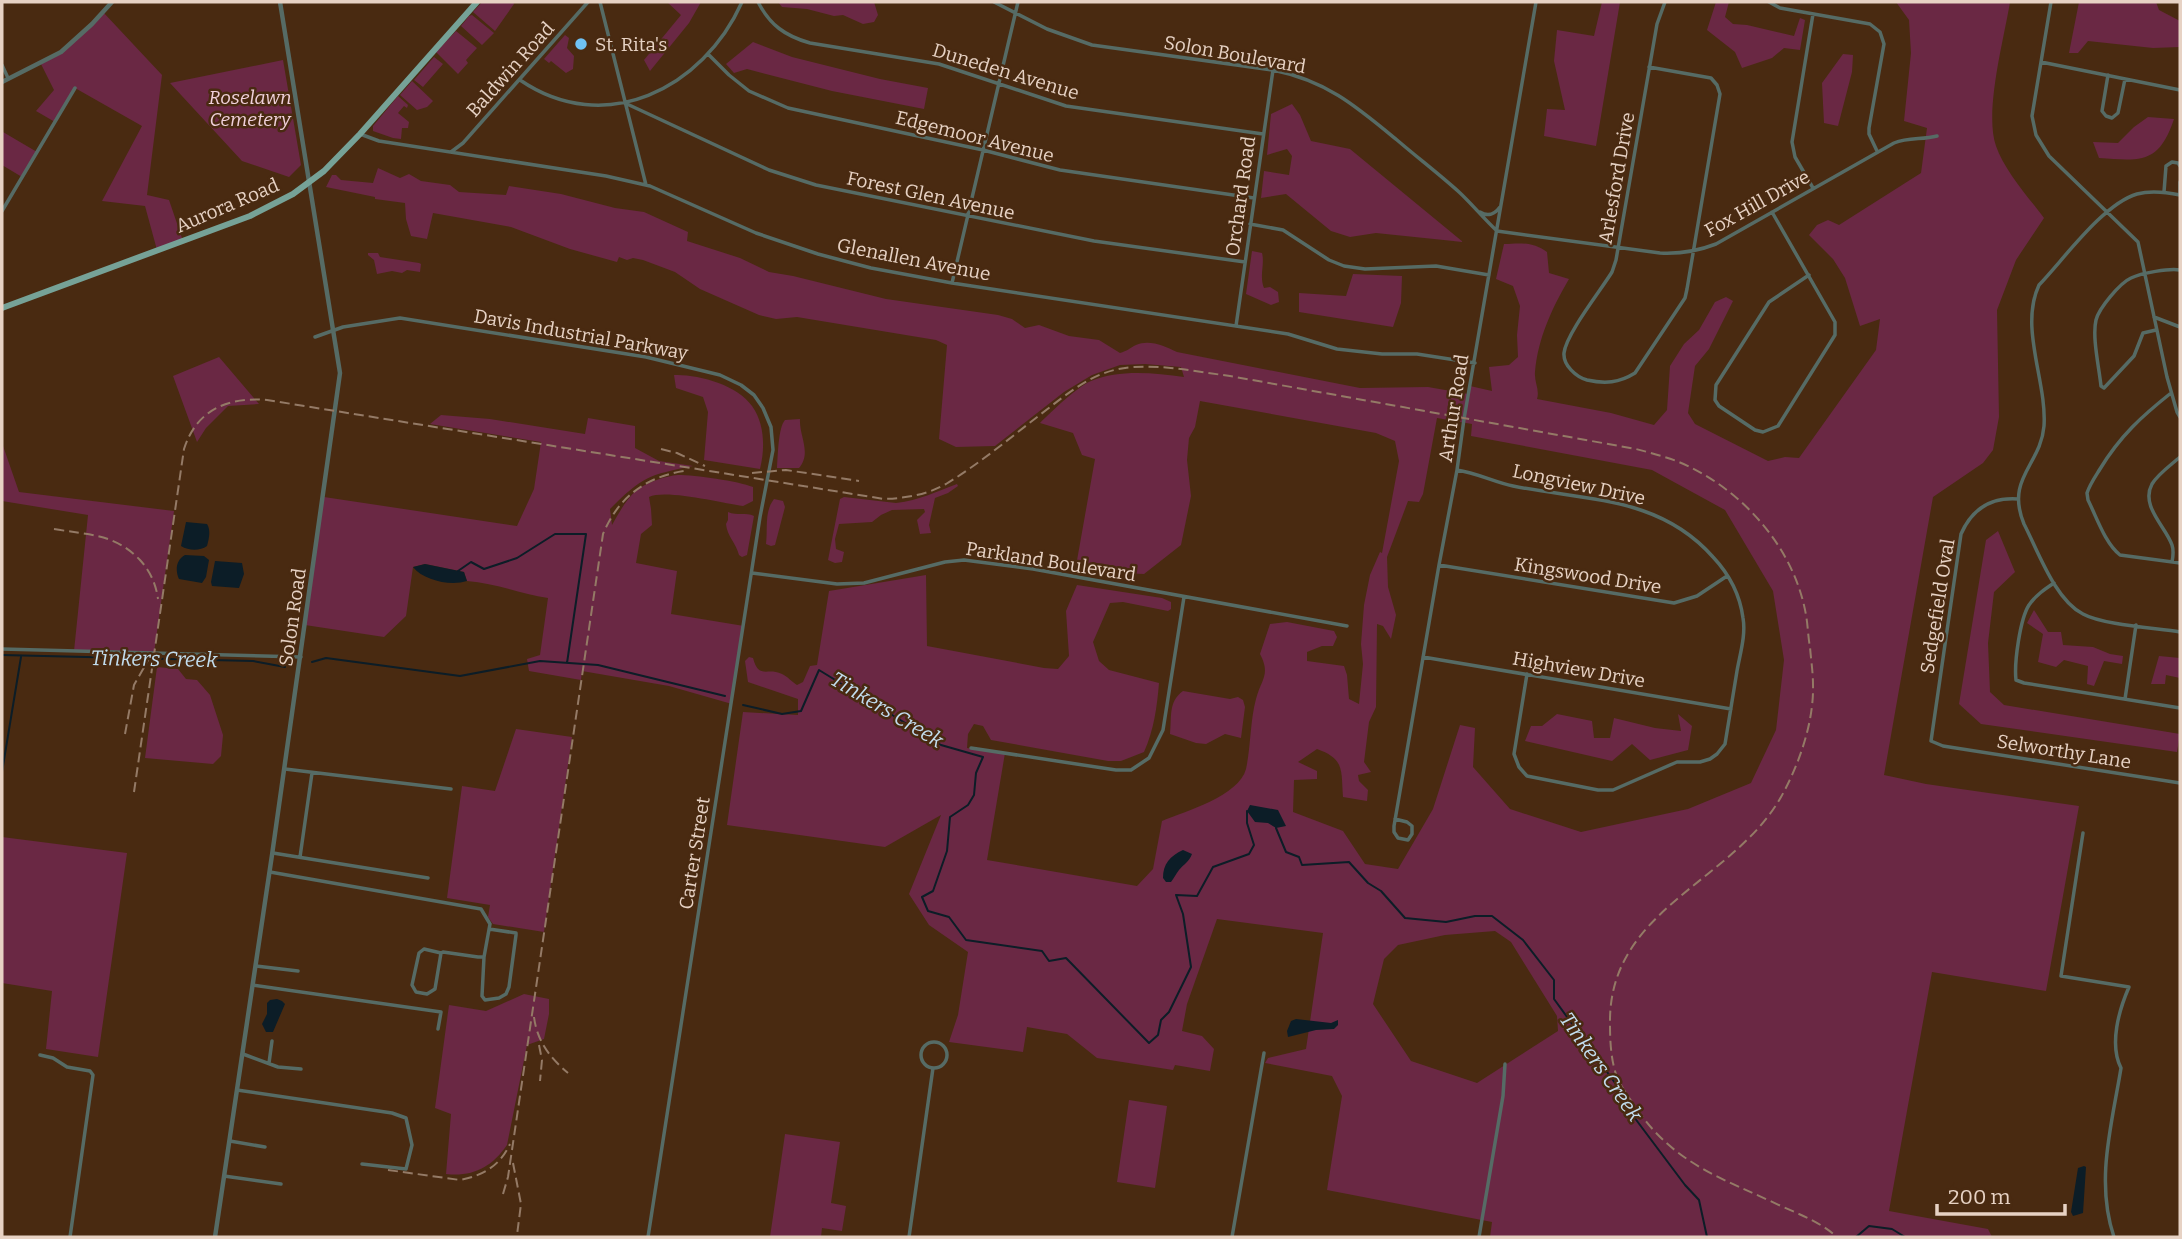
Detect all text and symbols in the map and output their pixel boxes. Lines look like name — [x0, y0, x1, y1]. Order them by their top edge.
street label: Baldwin Road — [462, 17, 559, 122]
street label: Solon Boulevard — [1162, 31, 1308, 78]
place label: St. Rita's — [595, 33, 667, 56]
marker: St. Rita's — [573, 36, 589, 52]
street label: Duneden Avenue — [930, 38, 1082, 105]
park label: Roselawn Cemetery — [209, 86, 292, 131]
street label: Edgemoor Avenue — [893, 106, 1057, 167]
street label: Arlesford Drive — [1594, 110, 1639, 246]
street label: Orchard Road — [1221, 135, 1260, 258]
street label: Fox Hill Drive — [1701, 165, 1814, 242]
street label: Forest Glen Avenue — [845, 166, 1017, 225]
street label: Aurora Road — [172, 173, 282, 238]
street label: Glenallen Avenue — [835, 233, 993, 286]
street label: Davis Industrial Parkway — [472, 304, 691, 365]
street label: Arthur Road — [1434, 353, 1473, 464]
street label: Longview Drive — [1510, 459, 1647, 510]
street label: Parkland Boulevard — [964, 537, 1138, 586]
street label: Sedgefield Oval — [1915, 537, 1960, 675]
street label: Kingswood Drive — [1513, 553, 1663, 598]
street label: Solon Road — [274, 566, 311, 668]
water label: Tinkers Creek — [90, 645, 218, 673]
street label: Highview Drive — [1511, 647, 1647, 692]
water label: Tinkers Creek — [826, 666, 949, 754]
street label: Selworthy Lane — [1995, 730, 2133, 773]
street label: Carter Street — [674, 795, 715, 911]
water label: Tinkers Creek — [1554, 1008, 1648, 1127]
scale bar — [1937, 1172, 2065, 1216]
text: 200 m — [1948, 1184, 2011, 1210]

